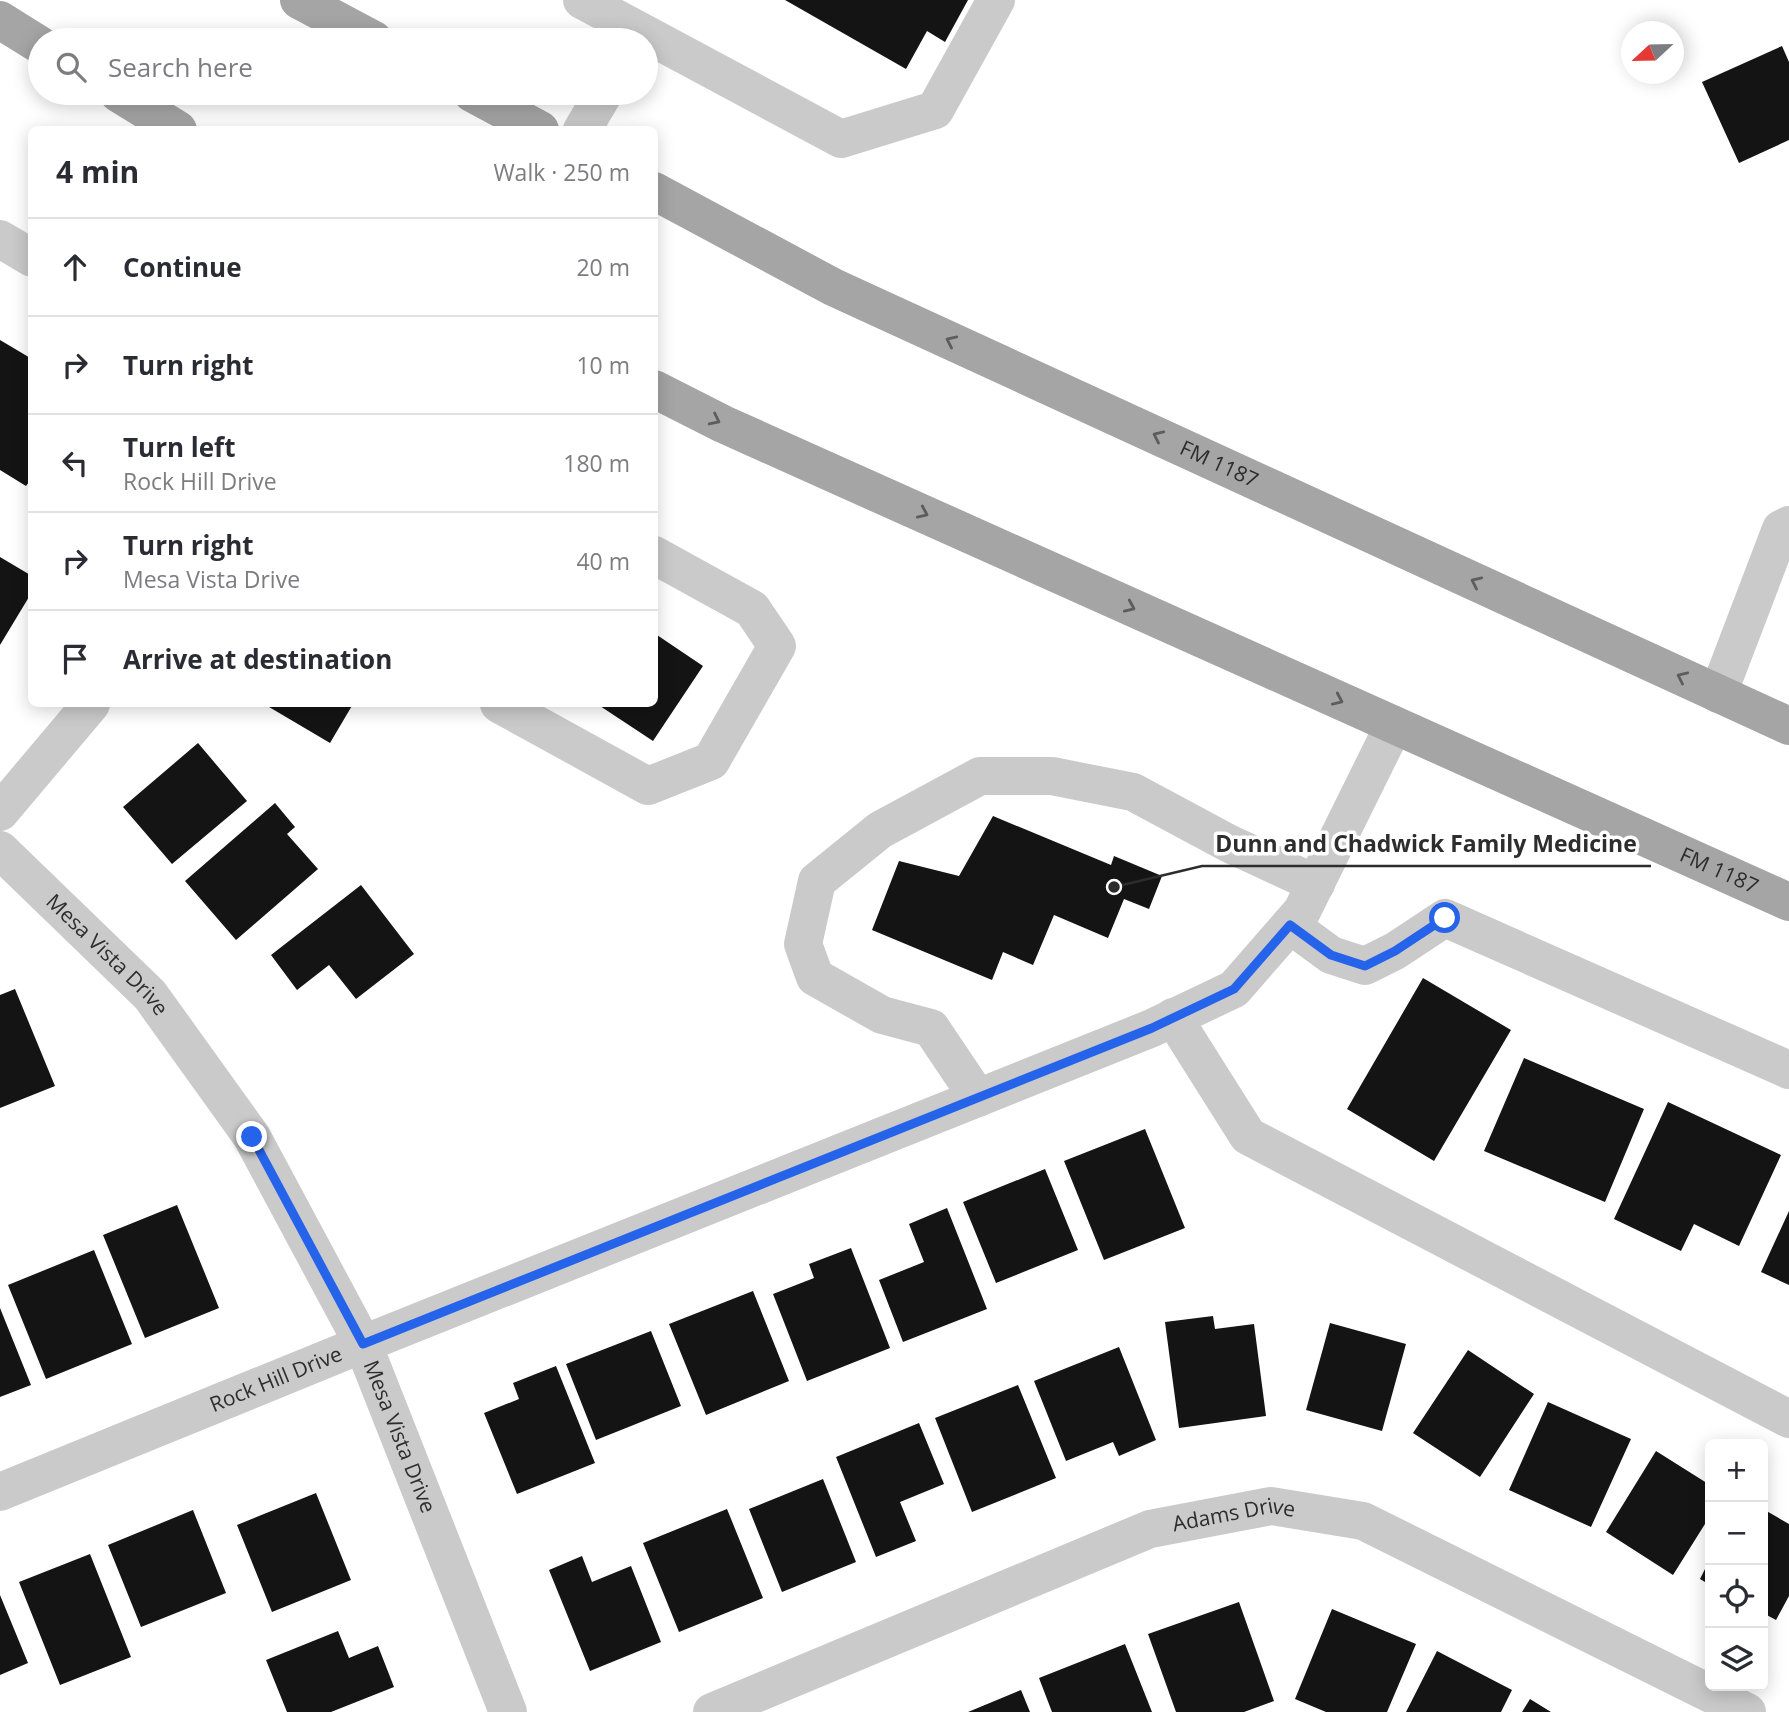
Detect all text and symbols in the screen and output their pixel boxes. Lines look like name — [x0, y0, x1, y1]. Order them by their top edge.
north arrow — [1621, 21, 1684, 84]
search box — [28, 28, 658, 105]
icon: search — [52, 48, 90, 86]
text: Search here — [108, 49, 253, 85]
text: 4 min — [56, 151, 139, 192]
text: Walk · 250 m — [493, 156, 630, 188]
icon: ahead — [56, 248, 94, 286]
text: Continue — [123, 249, 242, 285]
text: 20 m — [576, 251, 630, 283]
one-way arrow — [946, 335, 958, 349]
icon: right — [56, 346, 94, 384]
text: Turn right — [123, 347, 254, 383]
text: 10 m — [576, 349, 630, 381]
one-way arrow — [708, 411, 720, 425]
text: Turn left — [123, 429, 235, 465]
one-way arrow — [1153, 430, 1165, 444]
street label: FM 1187 — [1176, 433, 1263, 493]
icon: left — [56, 444, 94, 482]
text: 180 m — [563, 447, 630, 479]
text: Rock Hill Drive — [123, 465, 277, 497]
one-way arrow — [916, 505, 928, 519]
text: Turn right — [123, 527, 254, 563]
icon: right — [56, 542, 94, 580]
text: 40 m — [576, 545, 630, 577]
text: Mesa Vista Drive — [123, 563, 300, 595]
one-way arrow — [1471, 577, 1483, 591]
one-way arrow — [1123, 599, 1135, 613]
icon: arrive — [56, 640, 94, 678]
text: Arrive at destination — [123, 641, 392, 677]
one-way arrow — [1677, 672, 1690, 686]
one-way arrow — [1331, 692, 1343, 706]
callout: Dunn and Chadwick Family Medicine — [1202, 822, 1651, 866]
text: Dunn and Chadwick Family Medicine — [1215, 827, 1637, 859]
street label: FM 1187 — [1676, 840, 1763, 900]
street label: Mesa Vista Drive — [41, 887, 175, 1021]
route start — [1429, 902, 1460, 933]
route end — [236, 1121, 267, 1152]
street label: Rock Hill Drive — [205, 1339, 346, 1418]
street label: Mesa Vista Drive — [358, 1356, 443, 1517]
map controls — [1705, 1439, 1768, 1691]
button: + — [1705, 1439, 1768, 1502]
street label: Adams Drive — [1170, 1491, 1297, 1537]
button: − — [1705, 1502, 1768, 1565]
button: locate — [1705, 1565, 1768, 1628]
button: layers — [1705, 1628, 1768, 1691]

